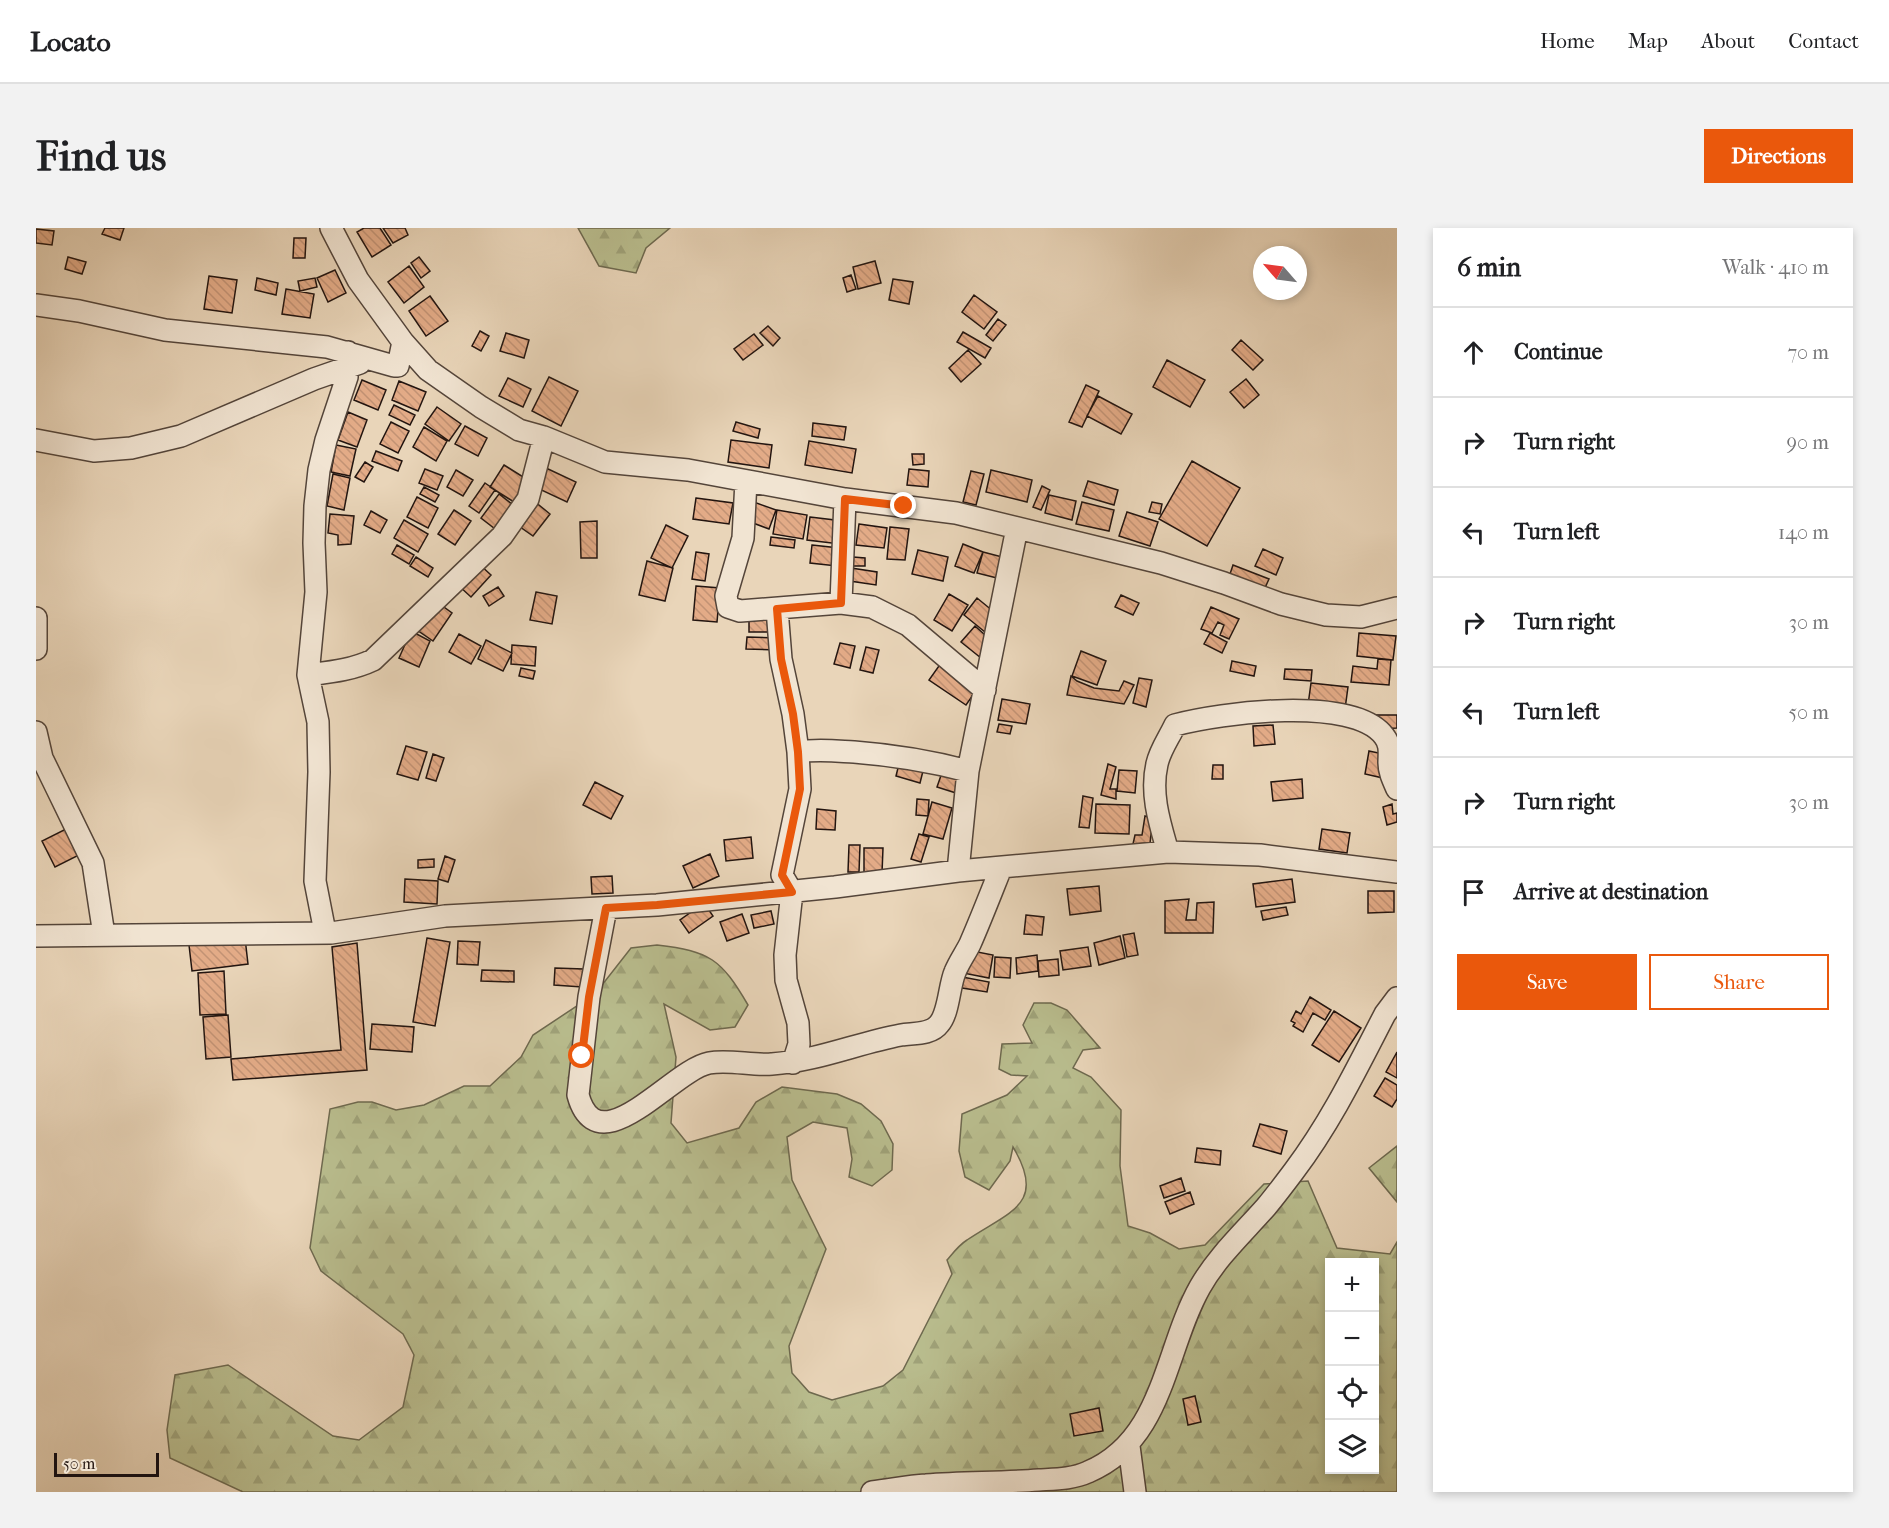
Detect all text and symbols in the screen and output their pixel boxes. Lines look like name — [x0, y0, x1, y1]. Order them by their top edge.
text: Locato — [30, 25, 111, 58]
text: Home — [1540, 29, 1595, 53]
text: Map — [1628, 29, 1668, 53]
text: About — [1701, 29, 1755, 53]
text: Contact — [1788, 29, 1859, 53]
button: Directions — [1704, 129, 1853, 183]
text: Find us — [36, 132, 166, 181]
north arrow — [1253, 246, 1307, 300]
text: 6 min — [1457, 252, 1521, 283]
text: Walk · 410 m — [1722, 256, 1829, 279]
icon: ahead — [1457, 336, 1490, 369]
text: Continue — [1514, 339, 1603, 365]
text: 70 m — [1787, 341, 1829, 364]
icon: right — [1457, 426, 1490, 459]
text: Turn right — [1514, 429, 1615, 455]
text: 90 m — [1787, 431, 1829, 454]
route end — [890, 492, 916, 518]
icon: left — [1457, 516, 1490, 549]
text: Turn left — [1514, 519, 1600, 545]
text: 140 m — [1778, 521, 1829, 544]
icon: right — [1457, 606, 1490, 639]
text: Turn right — [1514, 609, 1615, 635]
text: 30 m — [1789, 611, 1829, 634]
icon: left — [1457, 696, 1490, 729]
text: Turn left — [1514, 699, 1600, 725]
text: 50 m — [1788, 701, 1829, 724]
icon: right — [1457, 786, 1490, 819]
text: Turn right — [1514, 789, 1615, 815]
text: 30 m — [1789, 791, 1829, 814]
icon: arrive — [1457, 876, 1490, 909]
text: Arrive at destination — [1514, 879, 1708, 905]
button: Save — [1457, 954, 1637, 1010]
button: Share — [1649, 954, 1829, 1010]
route start — [568, 1042, 594, 1068]
map controls — [1325, 1258, 1379, 1474]
button: + — [1325, 1258, 1379, 1312]
button: − — [1325, 1312, 1379, 1366]
button: locate — [1325, 1366, 1379, 1420]
button: layers — [1325, 1420, 1379, 1474]
scale bar — [54, 1450, 159, 1478]
text: 50 m — [63, 1454, 95, 1473]

